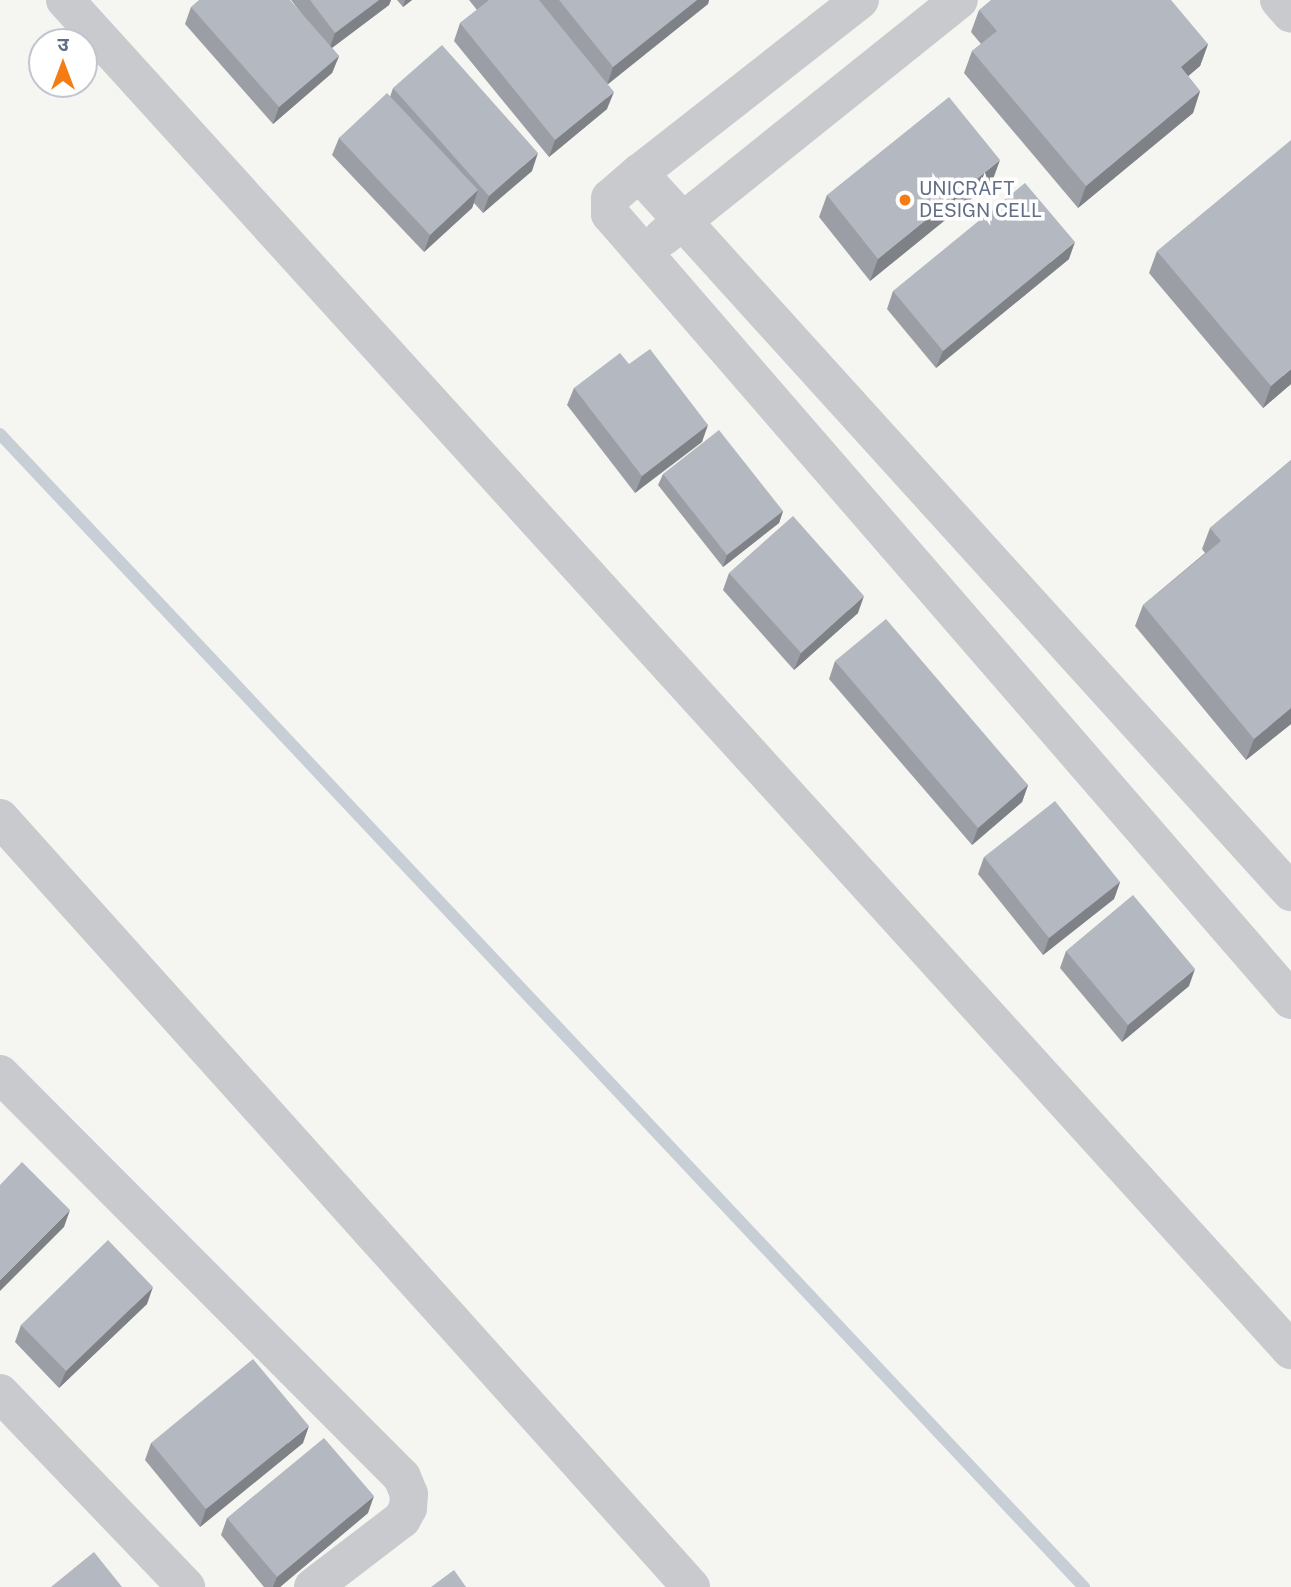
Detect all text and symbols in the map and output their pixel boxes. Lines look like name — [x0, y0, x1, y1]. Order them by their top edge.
north arrow — [28, 28, 98, 98]
text: उ — [57, 33, 69, 55]
place label: UNICRAFT DESIGN CELL — [919, 178, 1042, 222]
marker: UNICRAFT DESIGN CELL — [897, 192, 913, 208]

